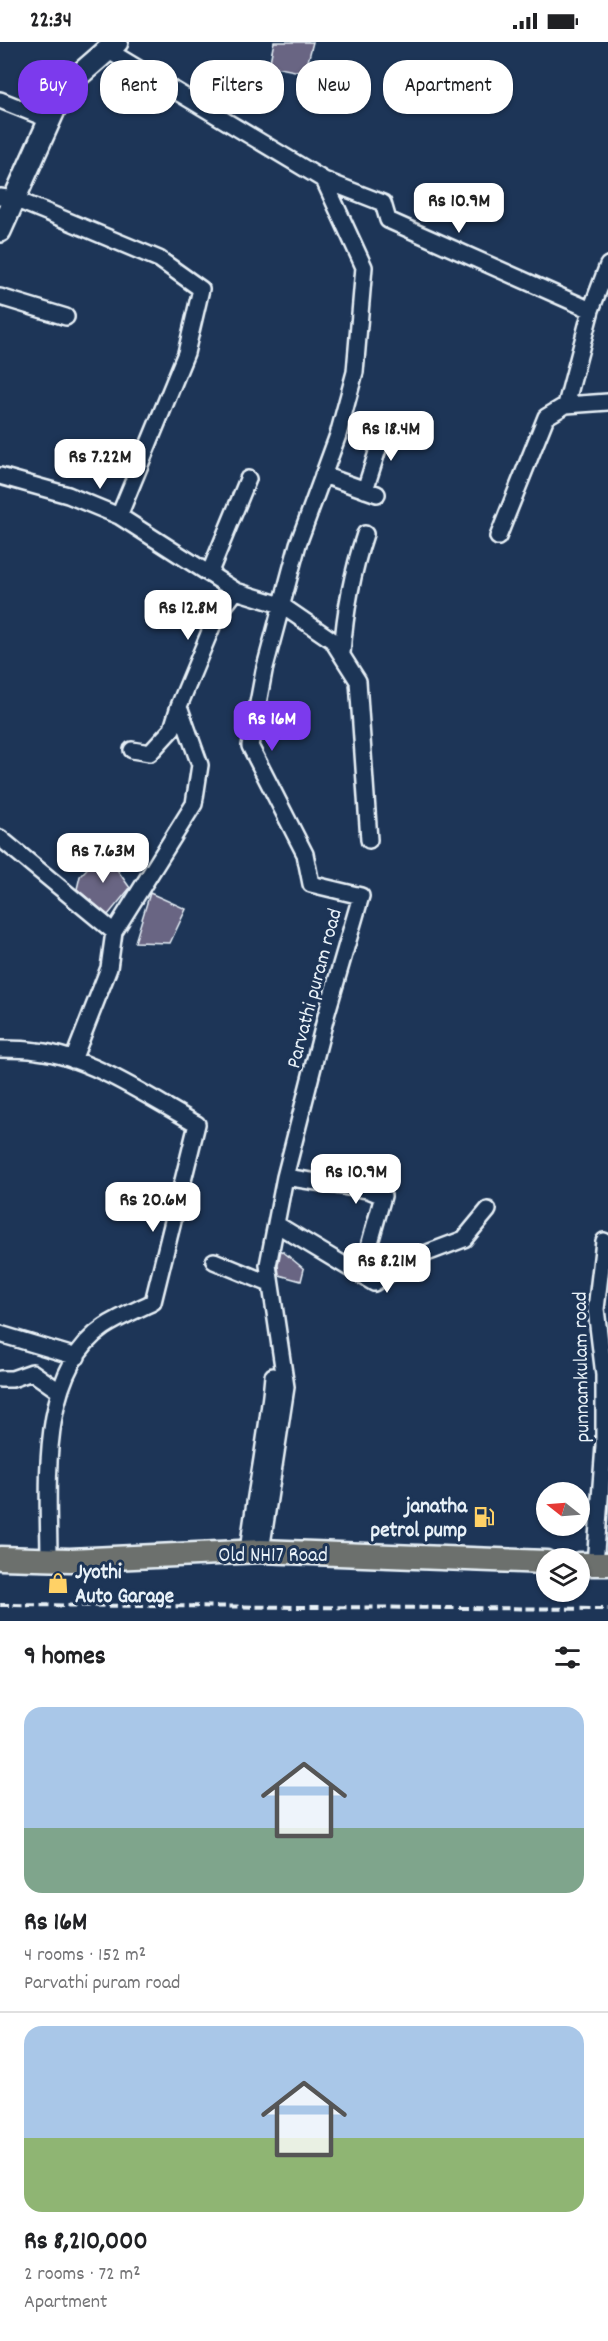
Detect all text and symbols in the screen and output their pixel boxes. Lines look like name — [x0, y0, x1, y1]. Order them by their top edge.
text: 22:34 — [30, 6, 72, 37]
chip: Buy — [18, 60, 88, 114]
chip: Rent — [100, 60, 178, 114]
chip: Filters — [190, 60, 284, 114]
chip: New — [296, 60, 371, 114]
chip: Apartment — [383, 60, 513, 114]
pin: Rs 10.9M — [397, 183, 521, 234]
text: Rs 10.9M — [428, 188, 490, 216]
pin: Rs 18.4M — [329, 411, 453, 462]
text: Rs 18.4M — [362, 416, 420, 444]
pin: Rs 7.22M — [38, 439, 162, 490]
text: Rs 7.22M — [69, 444, 131, 472]
pin: Rs 12.8M — [126, 590, 250, 641]
text: Rs 12.8M — [159, 595, 217, 623]
pin: Rs 16M — [223, 701, 321, 752]
text: Rs 16M — [248, 706, 296, 734]
pin: Rs 7.63M — [41, 833, 165, 884]
text: Rs 7.63M — [71, 838, 135, 866]
street label: Parvathi puram road — [280, 906, 352, 1072]
pin: Rs 10.9M — [294, 1154, 418, 1205]
text: Rs 10.9M — [325, 1159, 387, 1187]
pin: Rs 20.6M — [91, 1182, 215, 1233]
text: Rs 20.6M — [119, 1187, 187, 1215]
pin: Rs 8.21M — [325, 1243, 449, 1294]
text: Rs 8.21M — [358, 1248, 416, 1276]
street label: punnamkulam road — [567, 1291, 599, 1443]
north arrow — [536, 1482, 590, 1536]
map controls — [536, 1482, 590, 1602]
place label: janatha petrol pump — [371, 1493, 468, 1547]
fuel station icon: janatha petrol pump — [472, 1505, 496, 1529]
street label: Old NH17 Road — [218, 1542, 328, 1572]
button: layers — [536, 1548, 590, 1602]
place label: Jyothi Auto Garage — [75, 1559, 174, 1613]
shop icon: Jyothi Auto Garage — [46, 1571, 70, 1595]
text: 9 homes — [24, 1639, 106, 1676]
icon: filters — [551, 1641, 584, 1674]
icon: home — [250, 1746, 358, 1854]
text: Rs 16M — [24, 1905, 87, 1942]
text: 4 rooms · 152 m² — [24, 1942, 146, 1970]
text: Parvathi puram road — [24, 1970, 180, 1998]
icon: home — [250, 2065, 358, 2173]
text: Rs 8,210,000 — [24, 2224, 148, 2261]
text: 2 rooms · 72 m² — [24, 2261, 140, 2289]
text: Apartment — [24, 2289, 107, 2317]

